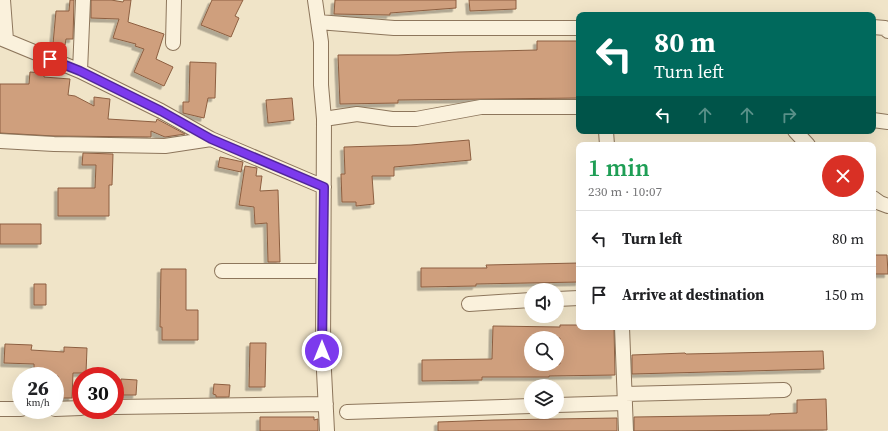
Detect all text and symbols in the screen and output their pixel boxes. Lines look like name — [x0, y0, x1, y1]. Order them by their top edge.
text: 80 m — [654, 23, 716, 61]
icon: left — [588, 28, 640, 80]
pin — [33, 42, 67, 76]
icon: arrive — [39, 48, 61, 70]
text: Turn left — [654, 59, 724, 84]
icon: left — [652, 104, 674, 126]
icon: ahead — [694, 104, 716, 126]
icon: ahead — [736, 104, 758, 126]
icon: right — [778, 104, 800, 126]
text: 1 min — [588, 151, 650, 184]
button: close — [822, 155, 864, 197]
text: 230 m · 10:07 — [588, 183, 662, 200]
icon: left — [588, 228, 610, 250]
text: Turn left — [622, 228, 682, 249]
text: 80 m — [832, 228, 864, 249]
map controls — [524, 283, 564, 419]
button: sound — [524, 283, 564, 323]
icon: arrive — [588, 284, 610, 306]
text: Arrive at destination — [622, 284, 764, 305]
text: 150 m — [824, 284, 864, 305]
position arrow — [301, 330, 343, 372]
button: search — [524, 331, 564, 371]
speed limit sign: 30 — [72, 367, 124, 419]
text: 26 — [27, 374, 49, 402]
button: layers — [524, 379, 564, 419]
text: km/h — [26, 396, 50, 409]

